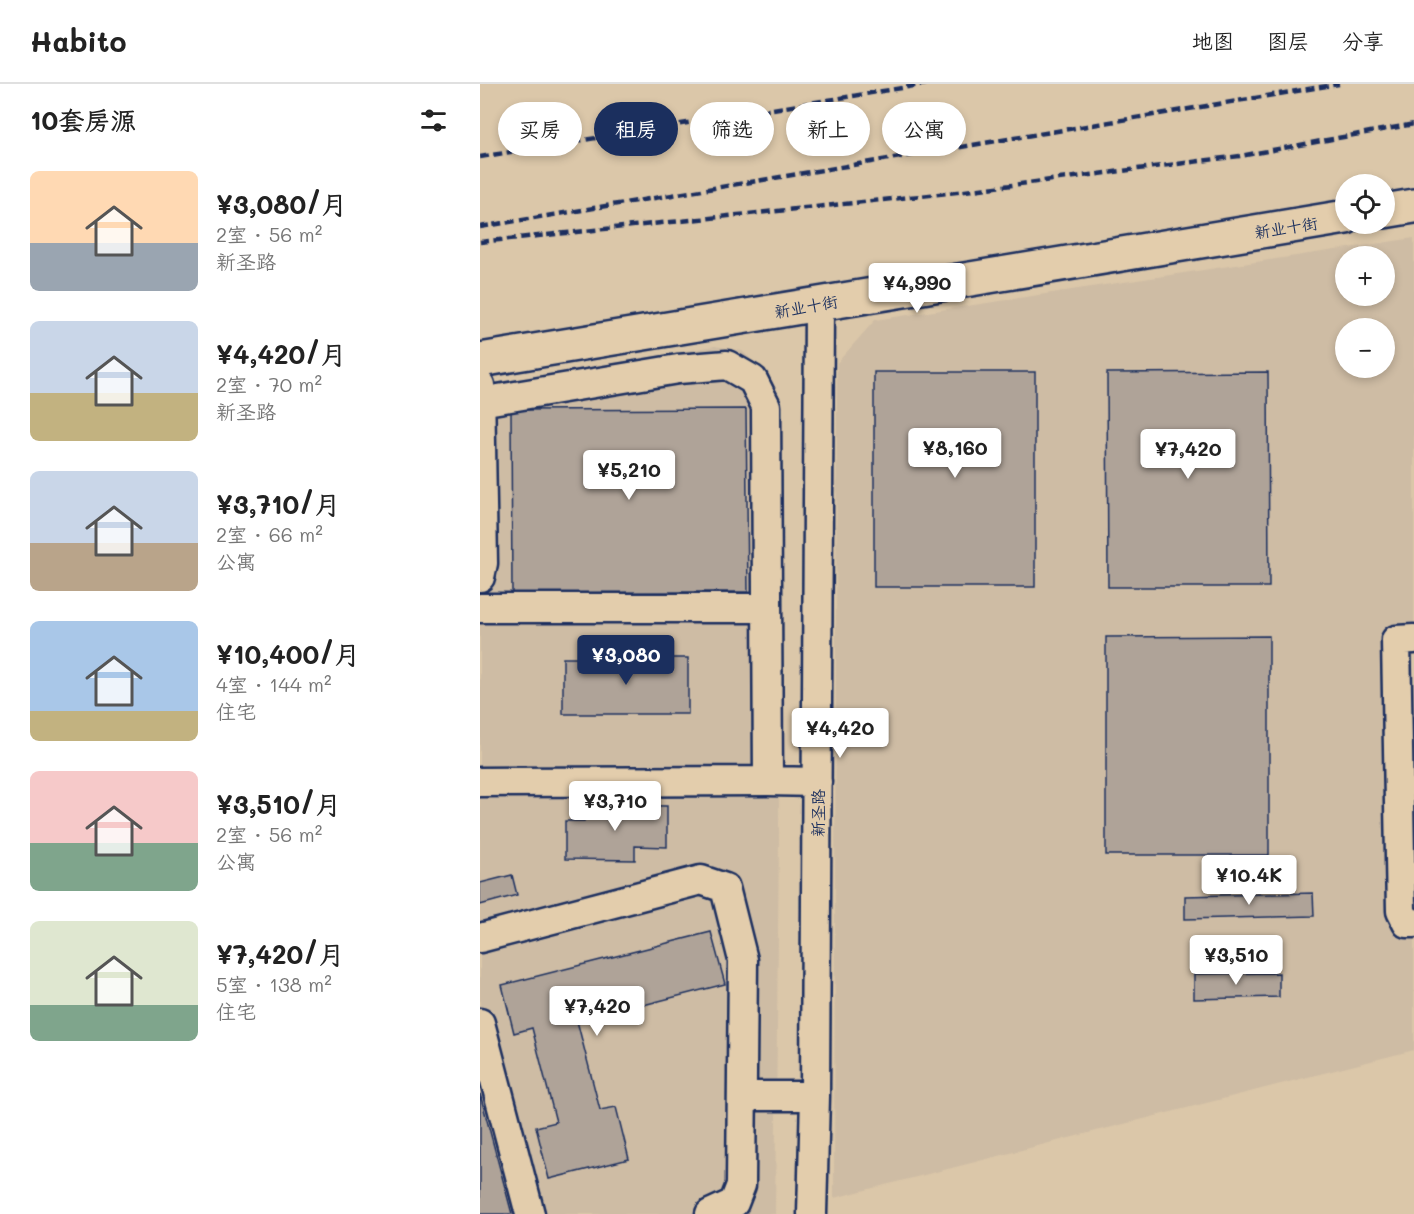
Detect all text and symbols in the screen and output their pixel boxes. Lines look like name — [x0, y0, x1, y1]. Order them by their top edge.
text: Habito — [30, 23, 126, 59]
text: 地图 — [1192, 27, 1234, 54]
text: 图层 — [1267, 27, 1309, 54]
text: 分享 — [1342, 27, 1384, 54]
chip: 买房 — [498, 102, 582, 156]
chip: 租房 — [594, 102, 678, 156]
chip: 筛选 — [690, 102, 774, 156]
chip: 新上 — [786, 102, 870, 156]
chip: 公寓 — [882, 102, 966, 156]
text: 10套房源 — [30, 103, 136, 137]
icon: filters — [417, 104, 450, 137]
map controls — [1335, 174, 1395, 378]
button: locate — [1335, 174, 1395, 234]
text: ¥3,080/月 — [216, 187, 347, 221]
icon: home — [78, 195, 150, 267]
street label: 新业十街 — [1253, 212, 1319, 242]
text: 2室 · 56 m² — [216, 221, 322, 247]
button: + — [1335, 246, 1395, 306]
text: 新圣路 — [216, 248, 276, 274]
pin: ¥4,990 — [868, 263, 966, 314]
text: ¥4,990 — [883, 269, 951, 295]
street label: 新业十街 — [773, 290, 839, 322]
button: − — [1335, 318, 1395, 378]
text: ¥4,420/月 — [216, 337, 346, 371]
icon: home — [78, 345, 150, 417]
text: 2室 · 70 m² — [216, 371, 322, 397]
text: 新圣路 — [216, 398, 276, 424]
pin: ¥8,160 — [906, 428, 1004, 479]
pin: ¥7,420 — [1139, 429, 1237, 480]
text: ¥8,160 — [922, 434, 988, 460]
text: ¥7,420 — [1154, 435, 1222, 461]
pin: ¥5,210 — [580, 450, 678, 501]
text: ¥5,210 — [597, 456, 661, 482]
text: ¥3,710/月 — [216, 487, 341, 521]
icon: home — [78, 495, 150, 567]
text: 2室 · 66 m² — [216, 521, 323, 547]
text: 公寓 — [216, 548, 256, 574]
pin: ¥3,080 — [577, 635, 675, 686]
text: ¥10,400/月 — [216, 637, 360, 671]
text: ¥3,080 — [591, 641, 661, 667]
icon: home — [78, 645, 150, 717]
text: 4室 · 144 m² — [216, 671, 332, 697]
text: 住宅 — [216, 698, 256, 724]
pin: ¥4,420 — [791, 708, 889, 759]
text: ¥4,420 — [806, 714, 874, 740]
pin: ¥3,710 — [566, 781, 664, 832]
text: ¥3,510/月 — [216, 787, 341, 821]
text: ¥3,710 — [583, 787, 647, 813]
street label: 新圣路 — [807, 789, 828, 837]
icon: home — [78, 795, 150, 867]
text: 2室 · 56 m² — [216, 821, 322, 847]
text: 公寓 — [216, 848, 256, 874]
pin: ¥10.4K — [1200, 855, 1298, 906]
text: ¥10.4K — [1216, 861, 1282, 887]
pin: ¥3,510 — [1187, 935, 1285, 986]
text: ¥7,420/月 — [216, 937, 344, 971]
text: ¥3,510 — [1204, 941, 1268, 967]
icon: home — [78, 945, 150, 1017]
text: 5室 · 138 m² — [216, 971, 332, 997]
pin: ¥7,420 — [548, 986, 646, 1037]
text: ¥7,420 — [563, 992, 631, 1018]
text: 住宅 — [216, 998, 256, 1024]

